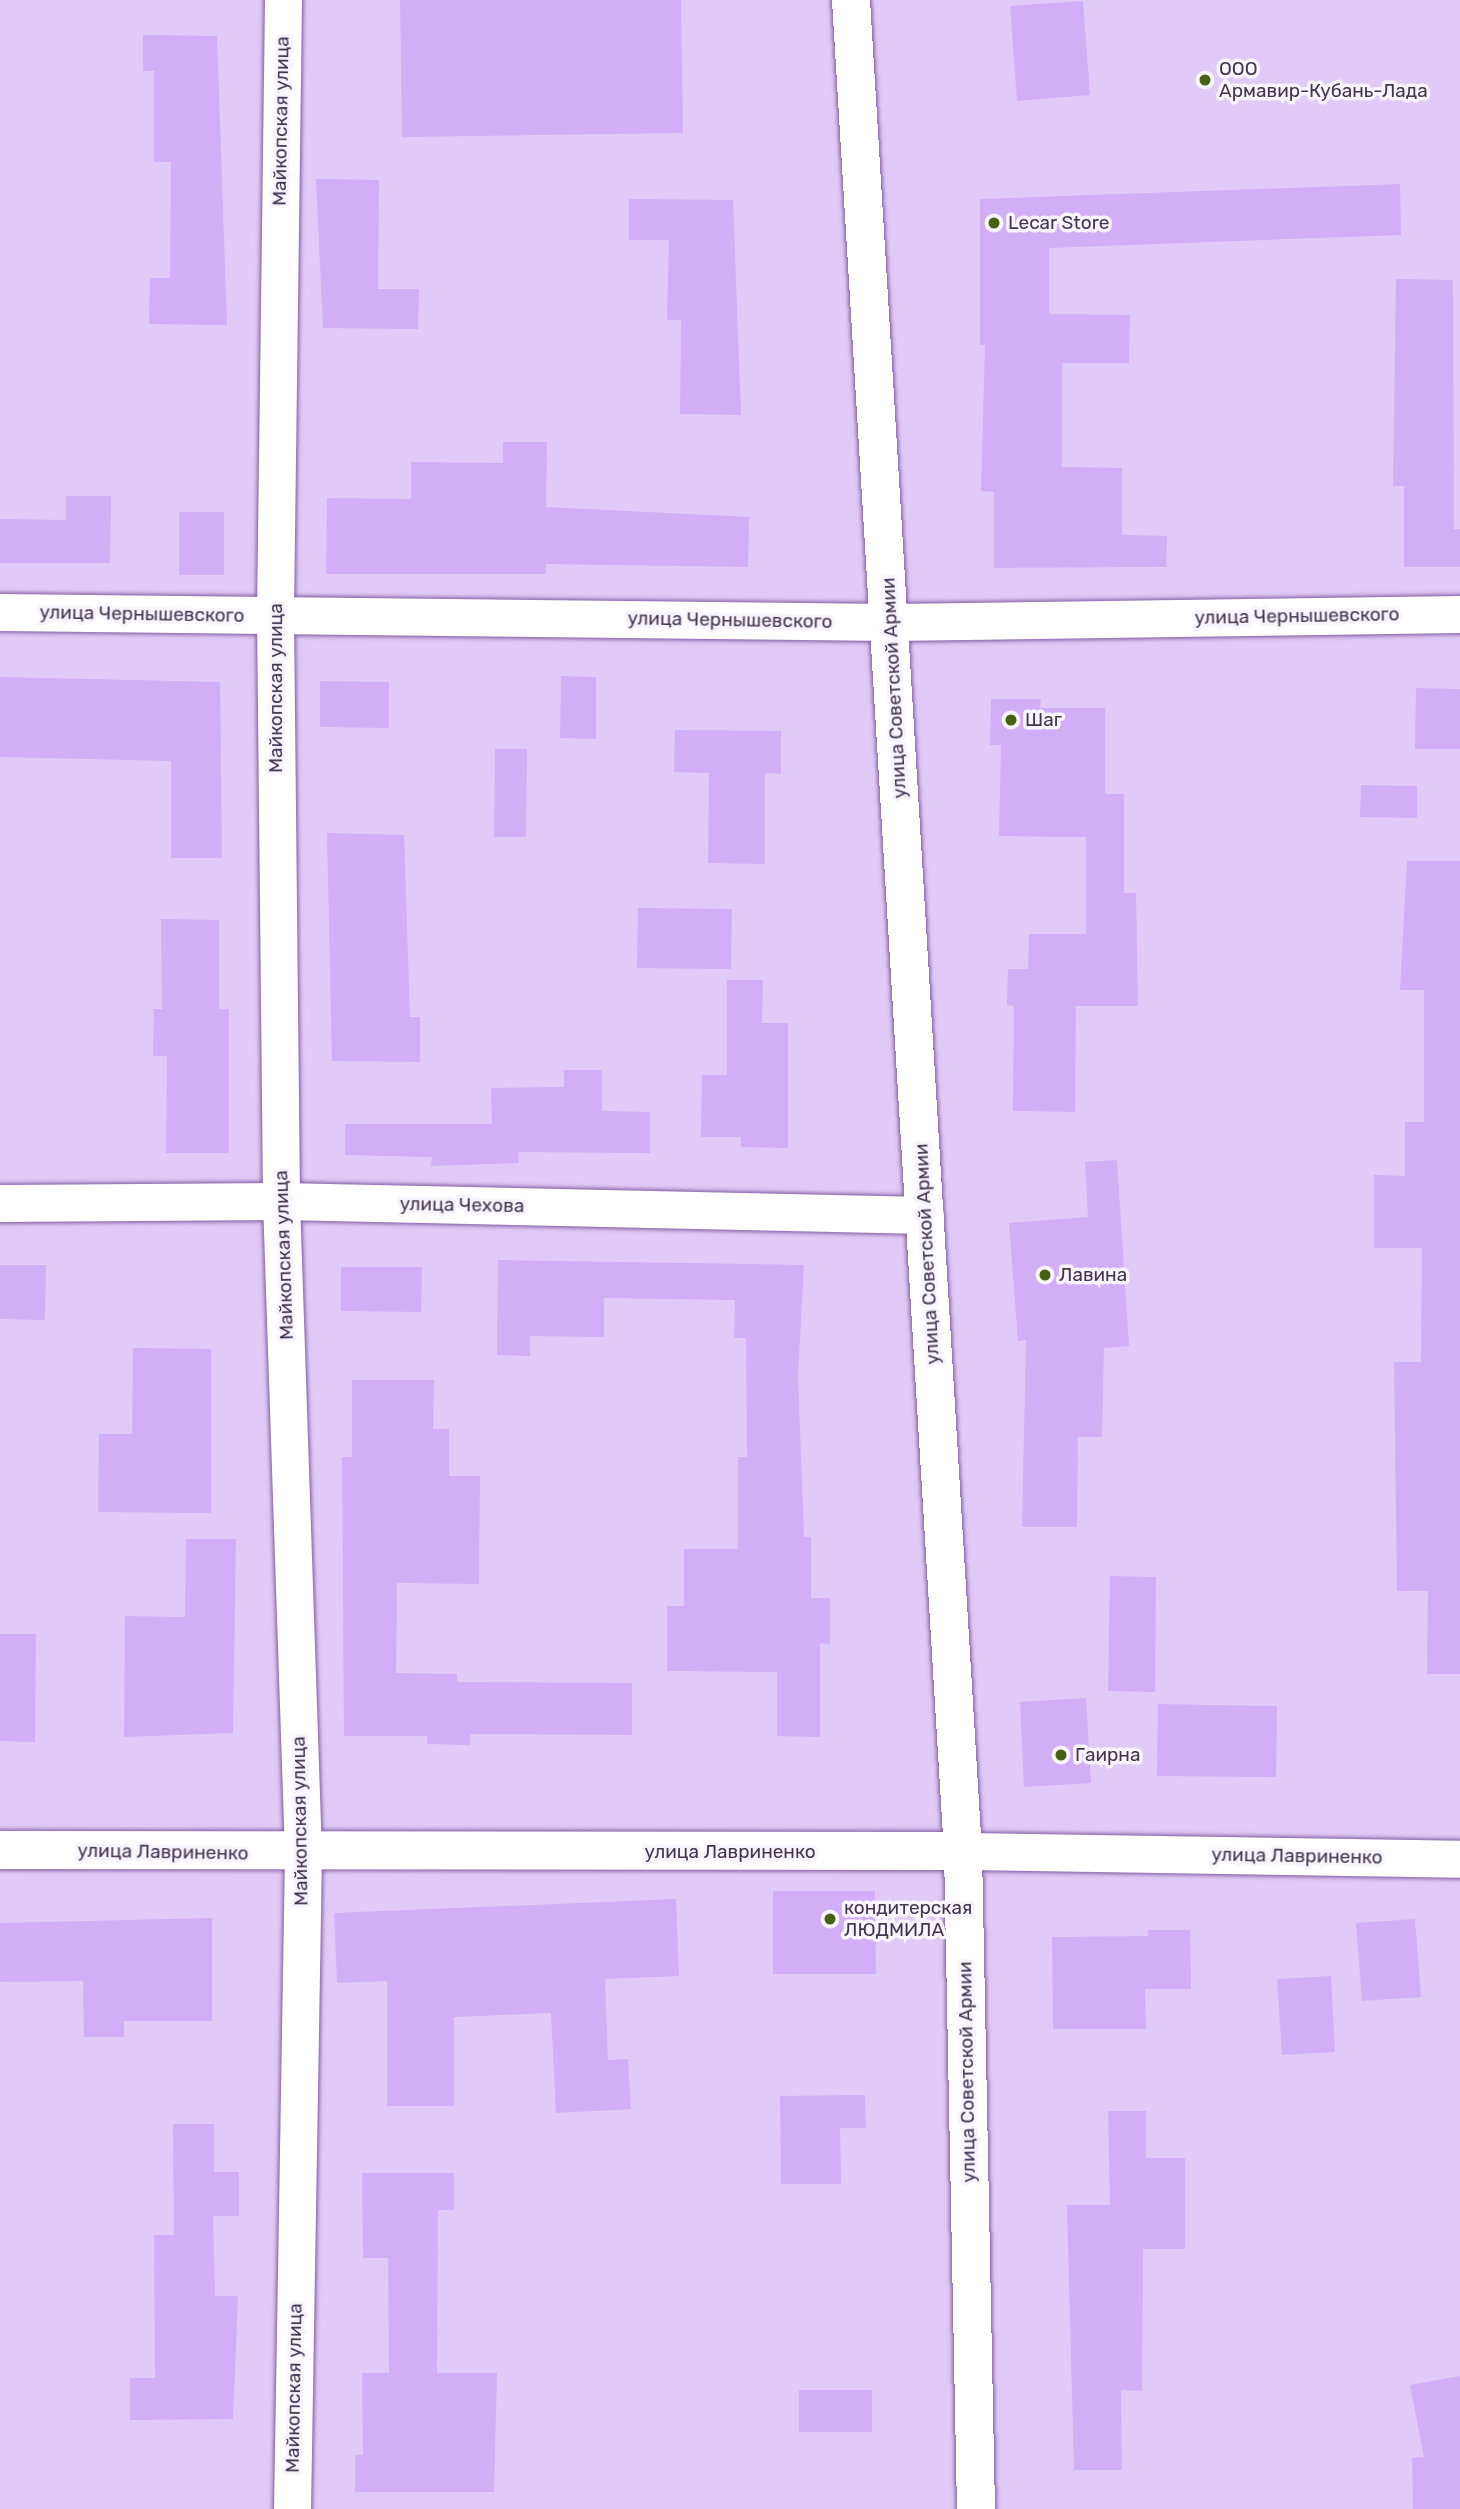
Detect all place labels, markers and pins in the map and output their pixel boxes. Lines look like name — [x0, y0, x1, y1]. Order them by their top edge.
place label: ООО Армавир-Кубань-Лада — [1219, 58, 1428, 102]
marker: ООО Армавир-Кубань-Лада — [1197, 72, 1213, 88]
place label: Lecar Store — [1008, 212, 1110, 234]
marker: Lecar Store — [986, 215, 1002, 231]
place label: Шаг — [1025, 709, 1062, 731]
marker: Шаг — [1003, 712, 1019, 728]
place label: Лавина — [1059, 1264, 1127, 1286]
marker: Лавина — [1037, 1267, 1053, 1283]
place label: Гаирна — [1075, 1744, 1140, 1766]
marker: Гаирна — [1053, 1747, 1069, 1763]
place label: кондитерская ЛЮДМИЛА — [844, 1897, 972, 1941]
marker: кондитерская ЛЮДМИЛА — [822, 1911, 838, 1927]

